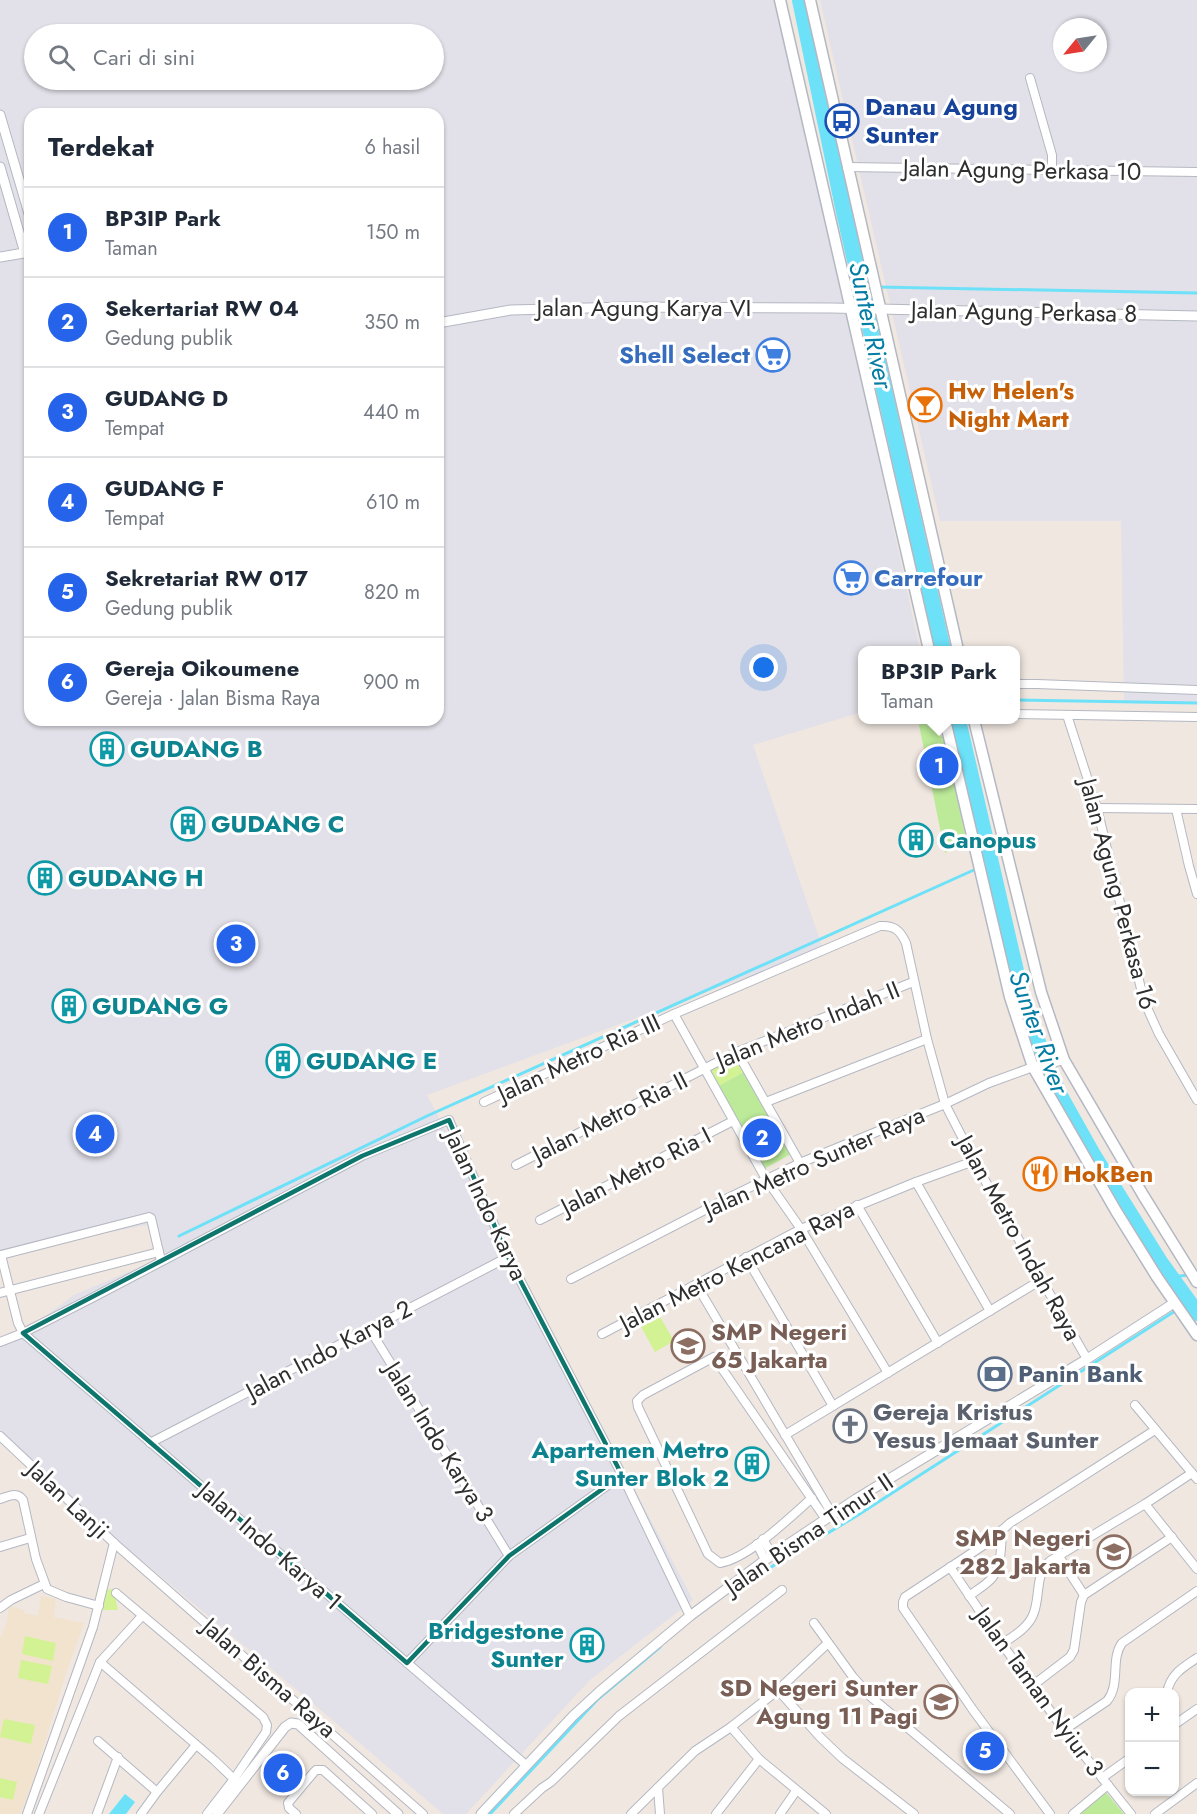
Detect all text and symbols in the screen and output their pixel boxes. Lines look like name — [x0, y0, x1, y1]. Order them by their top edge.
north arrow — [1053, 18, 1107, 72]
search box — [24, 24, 444, 90]
icon: search — [45, 41, 78, 74]
text: Cari di sini — [93, 41, 195, 73]
place label: Danau Agung Sunter — [865, 89, 1018, 152]
bus stop icon: Danau Agung Sunter — [824, 103, 860, 139]
text: Terdekat — [48, 128, 154, 166]
text: 6 hasil — [365, 133, 420, 162]
street label: Jalan Agung Perkasa 10 — [899, 150, 1142, 189]
text: BP3IP Park — [105, 202, 221, 234]
text: 1 — [62, 218, 73, 247]
text: 150 m — [366, 218, 420, 247]
text: Taman — [105, 234, 158, 263]
water label: Sunter River — [839, 258, 903, 393]
street label: Jalan Agung Karya VI — [534, 290, 751, 325]
text: Sekertariat RW 04 — [105, 292, 299, 324]
street label: Jalan Agung Perkasa 8 — [908, 292, 1138, 331]
text: 2 — [61, 308, 74, 337]
text: 350 m — [364, 308, 420, 337]
text: Gedung publik — [105, 324, 233, 353]
place label: Shell Select — [619, 337, 750, 372]
supermarket icon: Shell Select — [755, 337, 791, 373]
place label: Hw Helen's Night Mart — [948, 373, 1074, 436]
text: GUDANG D — [105, 382, 228, 414]
bar icon: Hw Helen's Night Mart — [907, 387, 943, 423]
text: 3 — [61, 398, 74, 427]
text: 440 m — [363, 398, 420, 427]
text: Tempat — [105, 414, 164, 443]
text: GUDANG F — [105, 472, 224, 504]
text: 4 — [61, 488, 74, 517]
text: 610 m — [366, 488, 420, 517]
text: Tempat — [105, 504, 164, 533]
supermarket icon: Carrefour — [833, 560, 869, 596]
place label: Carrefour — [874, 560, 983, 595]
text: Sekretariat RW 017 — [105, 562, 308, 594]
text: 5 — [61, 578, 74, 607]
text: 820 m — [364, 578, 420, 607]
text: Gedung publik — [105, 594, 233, 623]
popup — [858, 646, 1020, 724]
text: Gereja Oikoumene — [105, 652, 299, 684]
your location — [749, 653, 778, 682]
text: BP3IP Park — [881, 655, 997, 687]
text: 6 — [61, 668, 74, 697]
text: 900 m — [363, 668, 420, 697]
text: Gereja · Jalan Bisma Raya — [105, 684, 320, 713]
text: Taman — [881, 687, 934, 716]
building icon: GUDANG B — [89, 731, 125, 767]
place label: GUDANG B — [130, 731, 263, 766]
pin: 1 — [920, 744, 958, 789]
street label: Jalan Agung Perkasa 16 — [1070, 772, 1166, 1013]
building icon: GUDANG C — [170, 806, 206, 842]
place label: GUDANG C — [211, 806, 345, 841]
building icon: Canopus — [898, 822, 934, 858]
place label: Canopus — [939, 822, 1036, 857]
building icon: GUDANG H — [27, 860, 63, 896]
place label: GUDANG H — [68, 860, 204, 895]
pin: 3 — [216, 922, 256, 966]
water label: Sunter River — [999, 965, 1079, 1100]
street label: Jalan Metro Indah II — [708, 972, 905, 1078]
building icon: GUDANG G — [51, 988, 87, 1024]
place label: GUDANG G — [92, 988, 228, 1023]
street label: Jalan Metro Ria III — [489, 1005, 666, 1112]
building icon: GUDANG E — [265, 1043, 301, 1079]
place label: GUDANG E — [306, 1043, 437, 1078]
street label: Jalan Metro Ria II — [523, 1062, 693, 1172]
street label: Jalan Metro Sunter Raya — [695, 1097, 930, 1227]
pin: 4 — [76, 1112, 115, 1156]
pin: 2 — [742, 1116, 782, 1160]
street label: Jalan Metro Ria I — [552, 1118, 717, 1225]
street label: Jalan Indo Karya — [435, 1121, 537, 1286]
street label: Jalan Metro Indah Raya — [947, 1126, 1091, 1347]
restaurant icon: HokBen — [1022, 1156, 1058, 1192]
place label: HokBen — [1063, 1156, 1153, 1191]
street label: Jalan Metro Kencana Raya — [611, 1191, 860, 1341]
street label: Jalan Indo Karya 2 — [237, 1291, 418, 1410]
place label: SMP Negeri 65 Jakarta — [711, 1314, 847, 1377]
school or university icon: SMP Negeri 65 Jakarta — [670, 1328, 706, 1364]
street label: Jalan Indo Karya 3 — [374, 1352, 503, 1529]
bank icon: Panin Bank — [977, 1356, 1013, 1392]
place label: Panin Bank — [1018, 1356, 1143, 1391]
place label: Gereja Kristus Yesus Jemaat Sunter — [872, 1394, 1099, 1457]
church icon: Gereja Kristus Yesus Jemaat Sunter — [832, 1408, 868, 1444]
place label: Apartemen Metro Sunter Blok 2 — [531, 1432, 729, 1495]
building icon: Apartemen Metro Sunter Blok 2 — [734, 1446, 770, 1482]
street label: Jalan Lanji — [17, 1450, 117, 1547]
street label: Jalan Bisma Timur II — [715, 1464, 900, 1605]
street label: Jalan Indo Karya 1 — [188, 1471, 350, 1618]
place label: SMP Negeri 282 Jakarta — [955, 1520, 1091, 1583]
school or university icon: SMP Negeri 282 Jakarta — [1096, 1534, 1132, 1570]
street label: Jalan Taman Nyiur 3 — [964, 1598, 1113, 1783]
street label: Jalan Bisma Raya — [192, 1607, 344, 1746]
place label: Bridgestone Sunter — [428, 1613, 564, 1676]
building icon: Bridgestone Sunter — [569, 1627, 605, 1663]
place label: SD Negeri Sunter Agung 11 Pagi — [719, 1670, 918, 1733]
school or university icon: SD Negeri Sunter Agung 11 Pagi — [923, 1684, 959, 1720]
map controls — [1125, 1688, 1179, 1796]
button: + — [1125, 1688, 1179, 1742]
pin: 5 — [966, 1728, 1004, 1774]
button: − — [1125, 1742, 1179, 1796]
pin: 6 — [264, 1750, 302, 1796]

